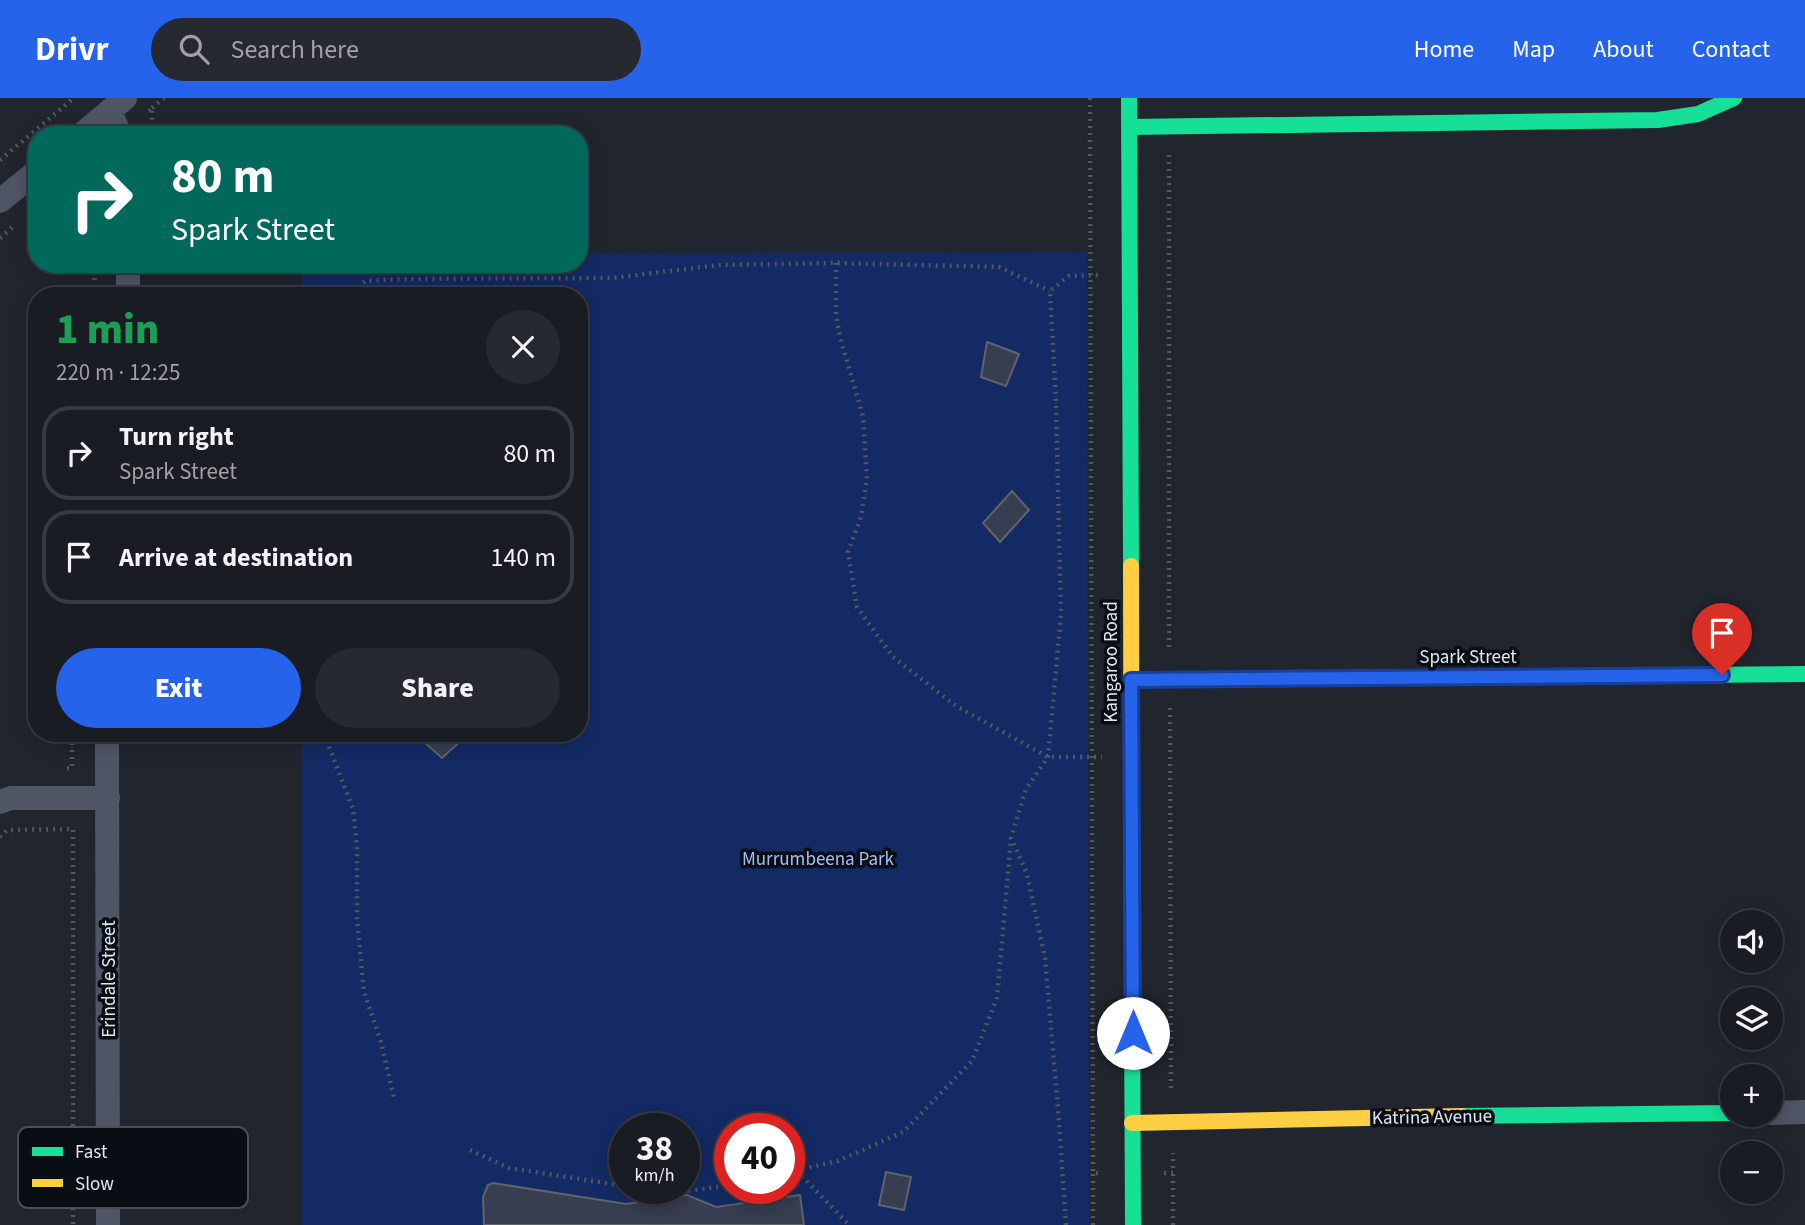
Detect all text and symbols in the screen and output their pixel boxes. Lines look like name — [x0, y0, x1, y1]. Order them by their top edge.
search box — [151, 18, 641, 81]
text: Drivr — [35, 26, 109, 73]
icon: search — [175, 30, 213, 68]
text: Search here — [231, 31, 359, 68]
text: Home — [1414, 32, 1474, 67]
text: Map — [1512, 32, 1555, 67]
text: About — [1593, 32, 1654, 67]
text: Contact — [1692, 32, 1770, 67]
text: 80 m — [171, 142, 275, 212]
icon: right — [56, 154, 147, 245]
text: Spark Street — [171, 207, 335, 253]
text: 1 min — [56, 300, 159, 360]
button: close — [486, 310, 560, 384]
text: 220 m · 12:25 — [56, 356, 180, 389]
text: Turn right — [119, 418, 234, 455]
icon: right — [60, 434, 98, 472]
text: 80 m — [503, 435, 556, 472]
text: Spark Street — [119, 455, 237, 488]
icon: arrive — [60, 538, 98, 576]
text: Arrive at destination — [119, 539, 353, 576]
text: 140 m — [490, 539, 556, 576]
street label: Kangaroo Road — [1098, 601, 1125, 723]
pin — [1692, 603, 1752, 675]
icon: arrive — [1703, 614, 1741, 652]
street label: Spark Street — [1419, 644, 1517, 671]
button: Exit — [56, 648, 301, 728]
button: Share — [315, 648, 560, 728]
park label: Murrumbeena Park — [742, 846, 895, 873]
map controls — [1720, 910, 1783, 1204]
button: sound — [1720, 910, 1783, 973]
street label: Erindale Street — [96, 920, 123, 1038]
button: layers — [1720, 987, 1783, 1050]
position arrow — [1096, 996, 1170, 1070]
button: + — [1720, 1064, 1783, 1127]
street label: Katrina Avenue — [1372, 1103, 1492, 1132]
speed limit sign: 40 — [714, 1113, 805, 1204]
text: 38 — [636, 1124, 673, 1174]
legend — [18, 1127, 248, 1208]
text: Fast — [75, 1139, 108, 1166]
button: − — [1720, 1141, 1783, 1204]
text: km/h — [635, 1163, 674, 1188]
text: Slow — [75, 1171, 114, 1198]

